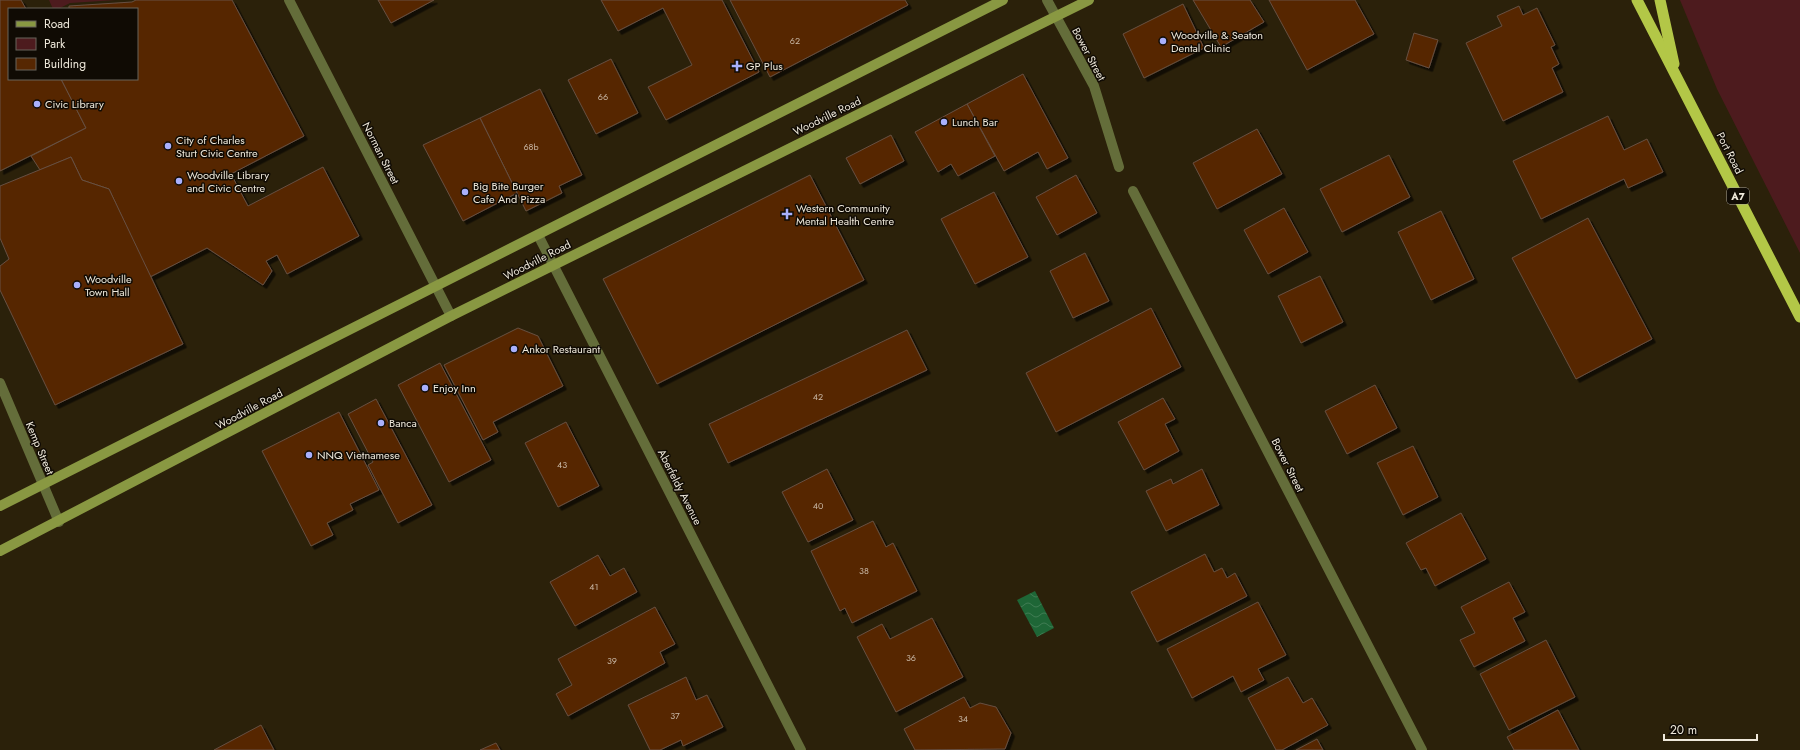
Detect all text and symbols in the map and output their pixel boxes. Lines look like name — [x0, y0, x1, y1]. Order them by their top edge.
legend — [8, 8, 138, 80]
text: Road — [44, 15, 70, 33]
street label: Bower Street — [1068, 25, 1110, 84]
place label: Woodville & Seaton Dental Clinic — [1171, 27, 1263, 56]
house number: 62 — [790, 34, 800, 47]
text: Park — [44, 35, 66, 53]
marker: Woodville & Seaton Dental Clinic — [1158, 36, 1168, 46]
text: Building — [44, 55, 86, 73]
place label: GP Plus — [746, 58, 783, 74]
marker: GP Plus — [731, 60, 743, 72]
house number: 66 — [598, 90, 608, 103]
street label: Woodville Road — [790, 93, 864, 139]
place label: Civic Library — [45, 96, 104, 112]
marker: Civic Library — [32, 99, 42, 109]
place label: Lunch Bar — [952, 114, 998, 130]
marker: Lunch Bar — [939, 117, 949, 127]
street label: Norman Street — [359, 119, 404, 187]
street label: Port Road — [1713, 129, 1747, 177]
place label: City of Charles Sturt Civic Centre — [176, 132, 258, 161]
house number: 68b — [523, 140, 539, 153]
marker: City of Charles Sturt Civic Centre — [163, 141, 173, 151]
place label: Woodville Library and Civic Centre — [187, 167, 269, 196]
marker: Woodville Library and Civic Centre — [174, 176, 184, 186]
place label: Big Bite Burger Cafe And Pizza — [473, 178, 545, 207]
marker: Big Bite Burger Cafe And Pizza — [460, 187, 470, 197]
road number: A7 — [1727, 188, 1749, 204]
place label: Western Community Mental Health Centre — [796, 200, 894, 229]
marker: Western Community Mental Health Centre — [781, 208, 793, 220]
street label: Woodville Road — [501, 236, 573, 284]
place label: Woodville Town Hall — [85, 271, 132, 300]
marker: Woodville Town Hall — [72, 280, 82, 290]
place label: Ankor Restaurant — [522, 341, 601, 357]
marker: Ankor Restaurant — [509, 344, 519, 354]
place label: Enjoy Inn — [433, 380, 476, 396]
marker: Enjoy Inn — [420, 383, 430, 393]
street label: Woodville Road — [213, 385, 285, 433]
house number: 42 — [813, 390, 823, 403]
place label: Banca — [389, 415, 417, 431]
marker: Banca — [376, 418, 386, 428]
street label: Kemp Street — [22, 419, 58, 477]
street label: Bower Street — [1268, 435, 1309, 495]
street label: Aberfeldy Avenue — [654, 446, 706, 528]
place label: NNQ Vietnamese — [317, 447, 400, 463]
marker: NNQ Vietnamese — [304, 450, 314, 460]
house number: 43 — [557, 458, 567, 471]
house number: 40 — [813, 499, 824, 512]
house number: 38 — [859, 564, 869, 577]
house number: 41 — [589, 580, 599, 593]
house number: 36 — [906, 651, 916, 664]
house number: 39 — [607, 654, 617, 667]
house number: 37 — [670, 709, 680, 722]
house number: 34 — [958, 712, 968, 725]
scale bar — [1664, 716, 1757, 742]
text: 20 m — [1670, 721, 1697, 739]

